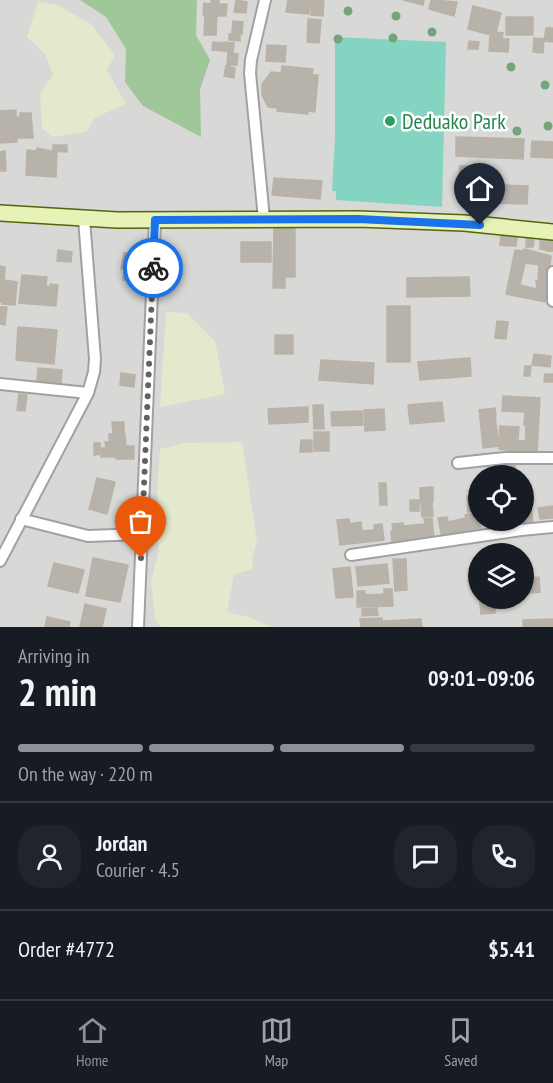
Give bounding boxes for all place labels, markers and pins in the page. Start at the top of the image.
place label: Deduako Park [402,107,506,135]
marker: Deduako Park [383,114,397,128]
pin [454,163,505,225]
pin [115,496,166,558]

